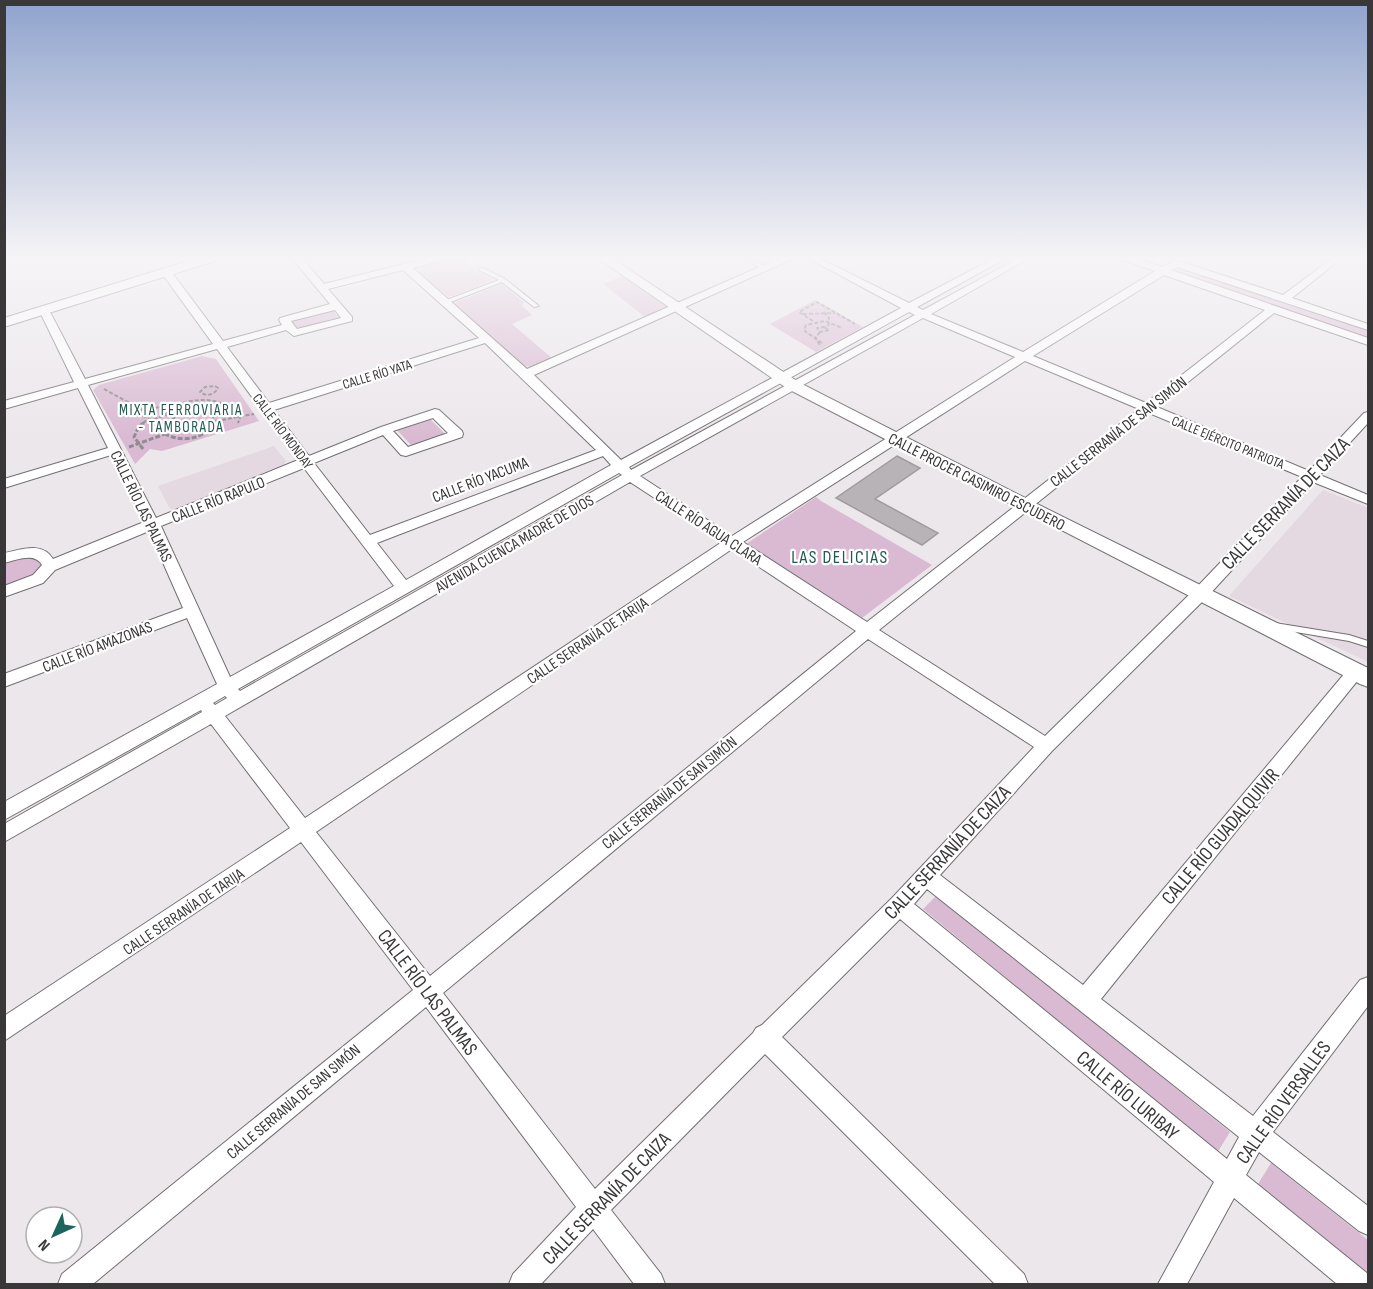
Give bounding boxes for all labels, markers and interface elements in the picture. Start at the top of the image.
street label: CALLE RÍO YATA [341,356,415,393]
street label: CALLE SERRANÍA DE SAN SIMÓN [1047,373,1191,491]
street label: CALLE RÍO MONDAY [249,390,317,472]
district label: MIXTA FERROVIARIA - TAMBORADA [119,401,243,437]
street label: CALLE EJÉRCITO PATRIOTA [1169,412,1287,473]
street label: CALLE PROCER CASIMIRO ESCUDERO [885,429,1068,535]
street label: CALLE SERRANÍA DE CAIZA [1216,432,1355,575]
street label: CALLE RÍO LAS PALMAS [106,448,176,565]
street label: CALLE RÍO YACUMA [430,453,531,507]
street label: CALLE RÍO RAPULO [169,473,268,528]
street label: CALLE RÍO AGUA CLARA [651,487,765,570]
street label: AVENIDA CUENCA MADRE DE DIOS [431,491,597,598]
district label: LAS DELICIAS [791,547,889,568]
street label: CALLE SERRANÍA DE TARIJA [524,594,652,689]
street label: CALLE RÍO AMAZONAS [40,618,155,677]
street label: CALLE SERRANÍA DE SAN SIMÓN [599,733,741,854]
street label: CALLE RÍO GUADALQUIVIR [1157,764,1285,910]
street label: CALLE SERRANÍA DE CAIZA [879,780,1016,925]
street label: CALLE SERRANÍA DE TARIJA [120,865,248,960]
street label: CALLE RÍO LAS PALMAS [372,925,482,1060]
street label: CALLE RÍO VERSALLES [1231,1036,1336,1169]
street label: CALLE SERRANÍA DE SAN SIMÓN [223,1041,365,1164]
street label: CALLE RÍO LURIBAY [1071,1046,1184,1146]
street label: CALLE SERRANÍA DE CAIZA [537,1127,676,1270]
north arrow [24,1205,84,1265]
text: N [35,1235,54,1254]

